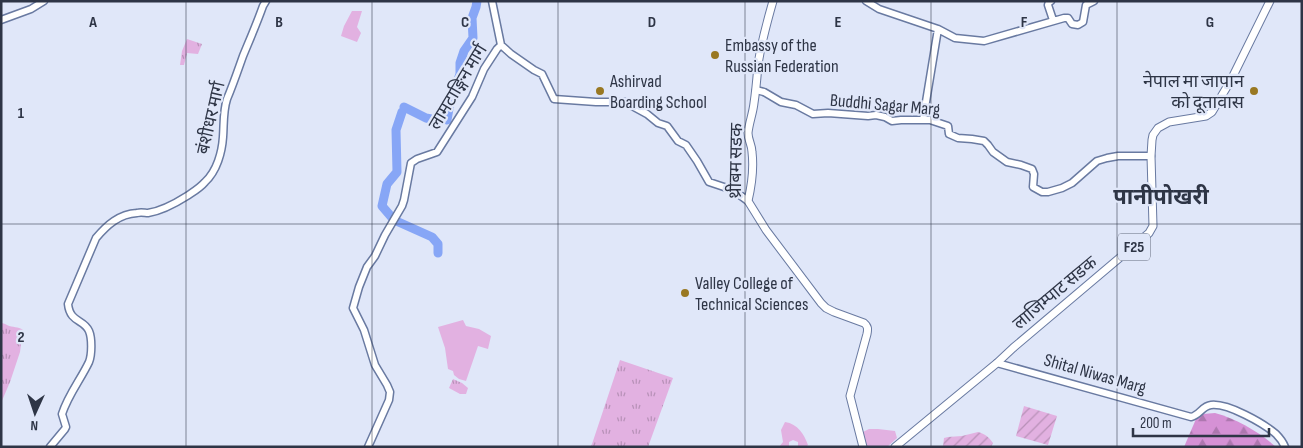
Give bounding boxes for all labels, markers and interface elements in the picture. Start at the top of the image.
text: A [88,13,97,32]
text: B [275,13,283,32]
text: C [461,13,469,32]
text: D [648,13,656,32]
text: E [835,13,842,32]
text: F [1021,13,1028,32]
text: G [1206,13,1214,32]
place label: Embassy of the Russian Federation [725,35,839,77]
street label: लामटाङ्गिन मार्ग [423,39,492,133]
marker: Embassy of the Russian Federation [709,49,721,61]
place label: नेपाल मा जापान को दूतावास [1143,70,1245,114]
place label: Ashirvad Boarding School [609,71,707,113]
street label: बंशीधर मार्ग [191,78,230,156]
marker: Ashirvad Boarding School [594,85,606,97]
marker: नेपाल मा जापान को दूतावास [1248,85,1260,97]
street label: Buddhi Sagar Marg [829,90,941,120]
text: 1 [18,104,25,123]
street label: थ्रीबम सडक [725,122,747,199]
district label: पानीपोखरी [1113,184,1209,211]
road number: F25 [1118,233,1150,260]
street label: लाजिम्पाट सडक [1009,251,1102,334]
place label: Valley College of Technical Sciences [695,273,808,315]
marker: Valley College of Technical Sciences [679,287,691,299]
text: 2 [17,328,25,347]
street label: Shital Niwas Marg [1041,349,1149,399]
north arrow [10,388,60,438]
scale bar [1133,406,1269,438]
text: 200 m [1140,414,1172,433]
text: N [30,417,39,434]

